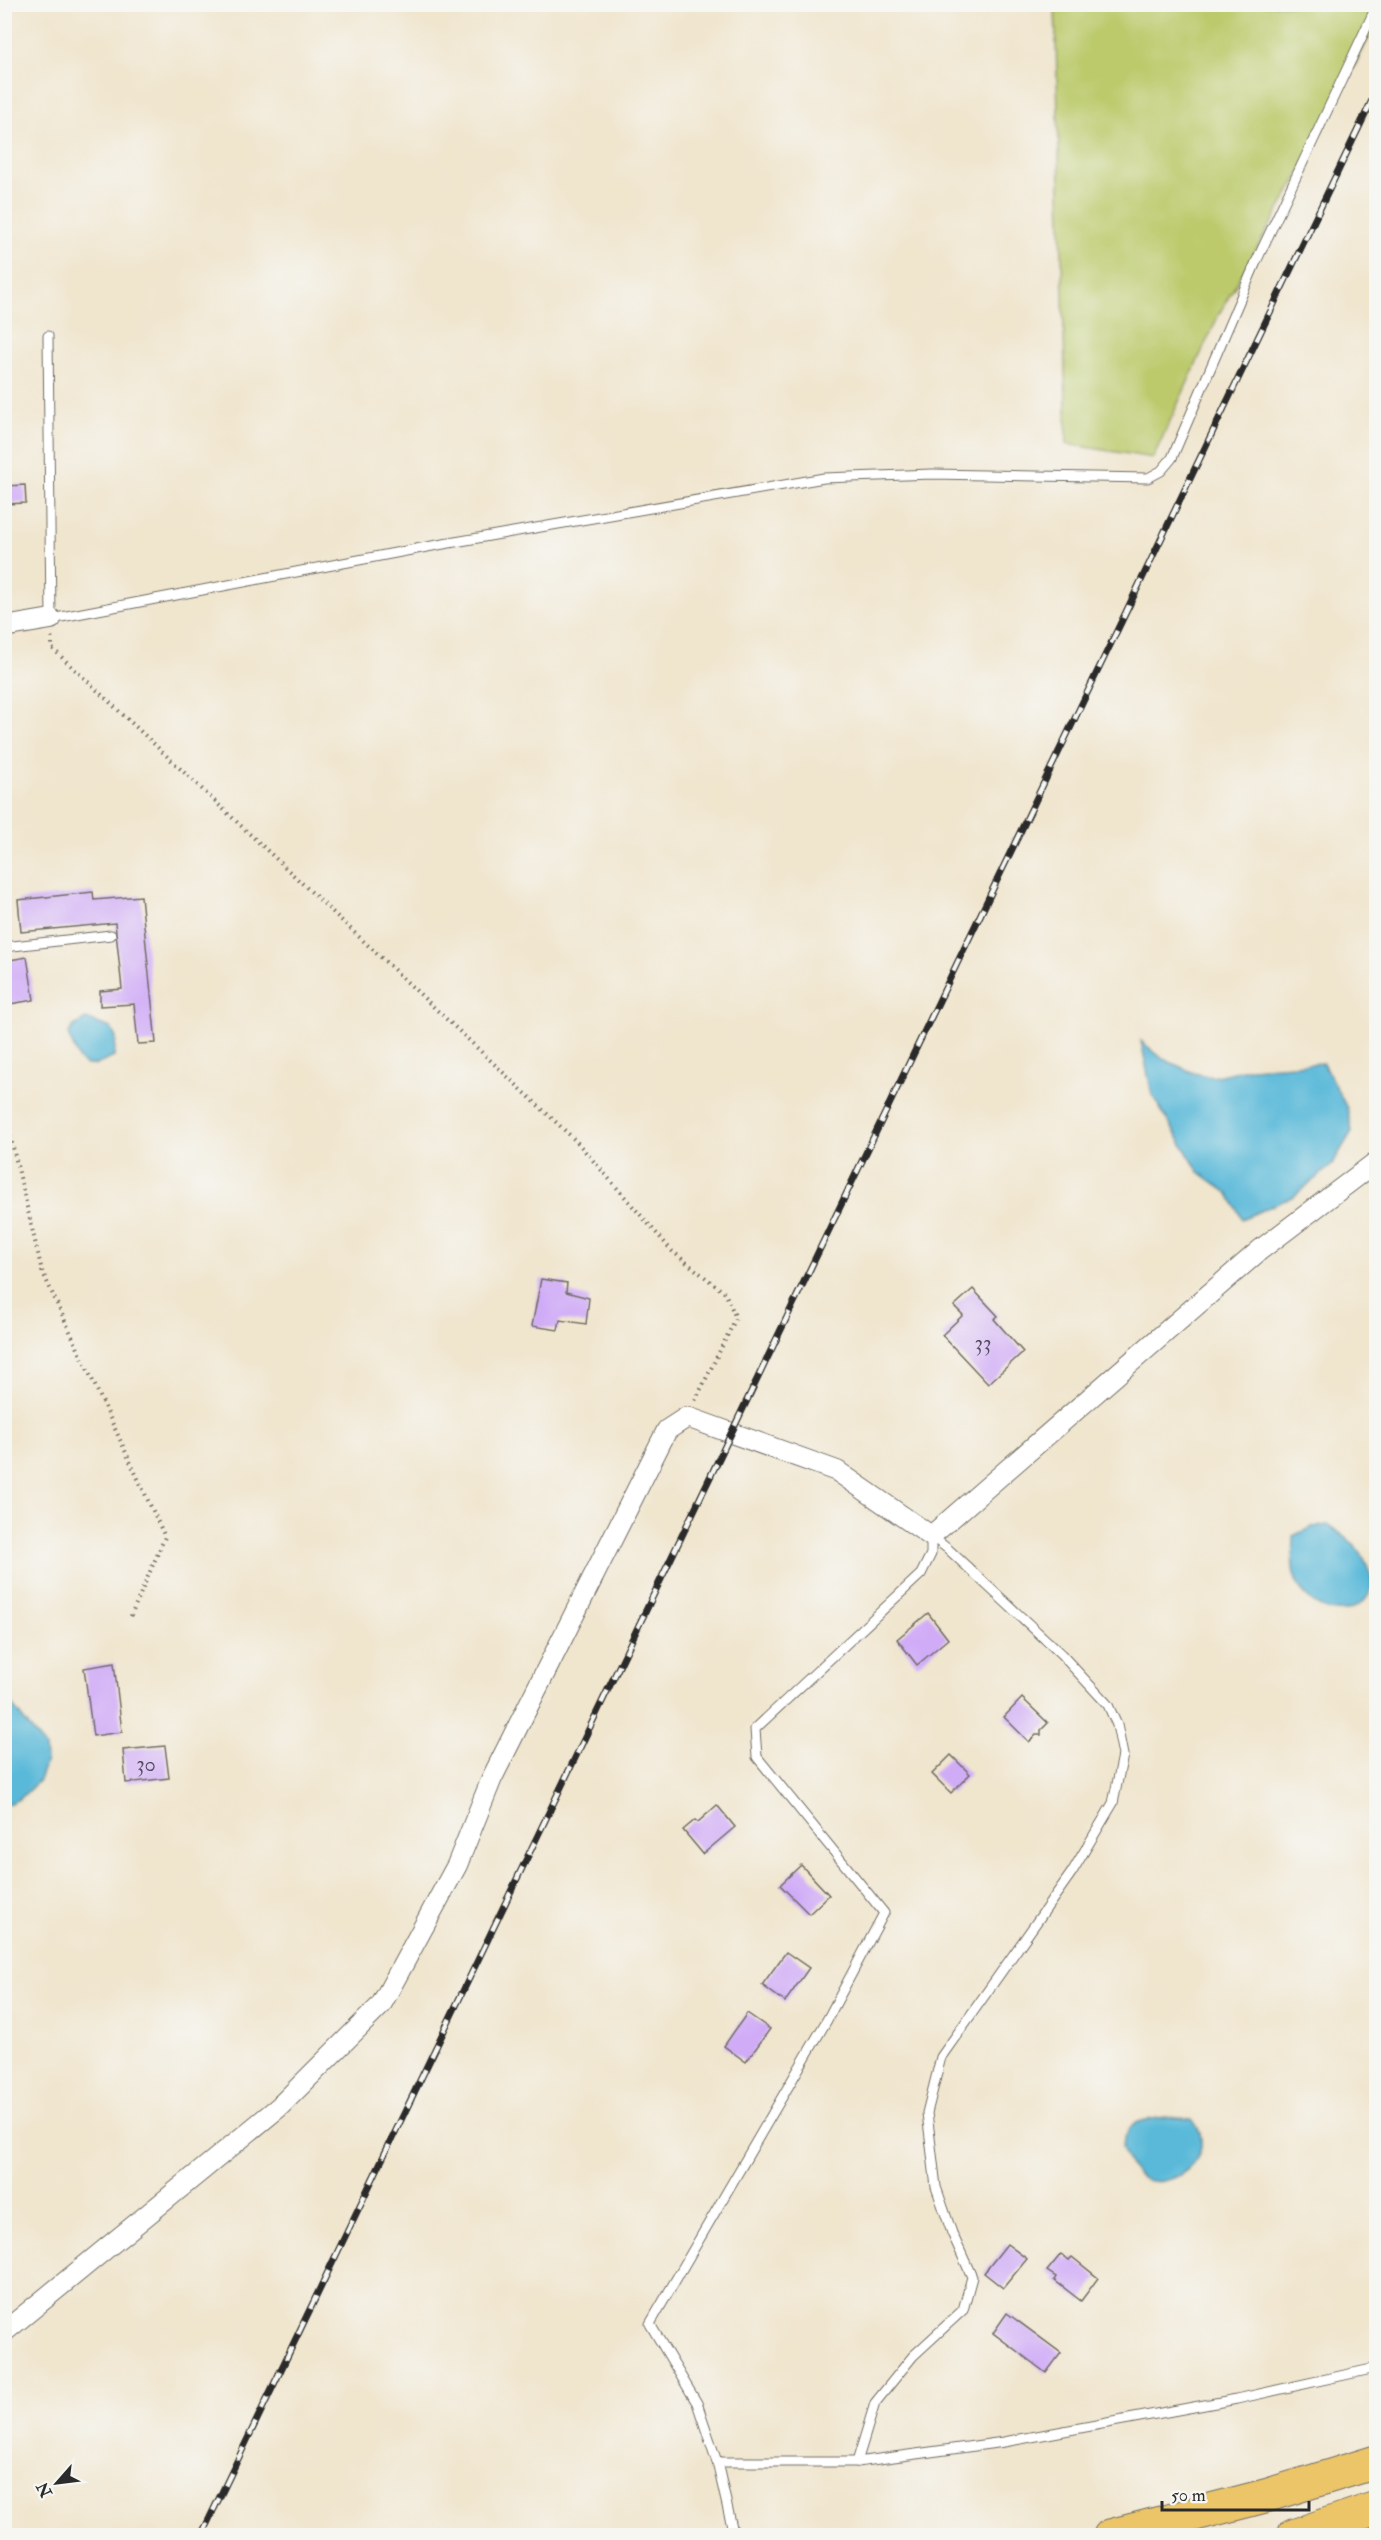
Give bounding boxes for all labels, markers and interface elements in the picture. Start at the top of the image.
house number: 33 [975,1329,991,1357]
house number: 30 [136,1750,156,1778]
north arrow [27,2453,87,2513]
scale bar [1162,2474,1309,2512]
text: N [32,2478,57,2501]
text: 50 m [1171,2484,1206,2507]

